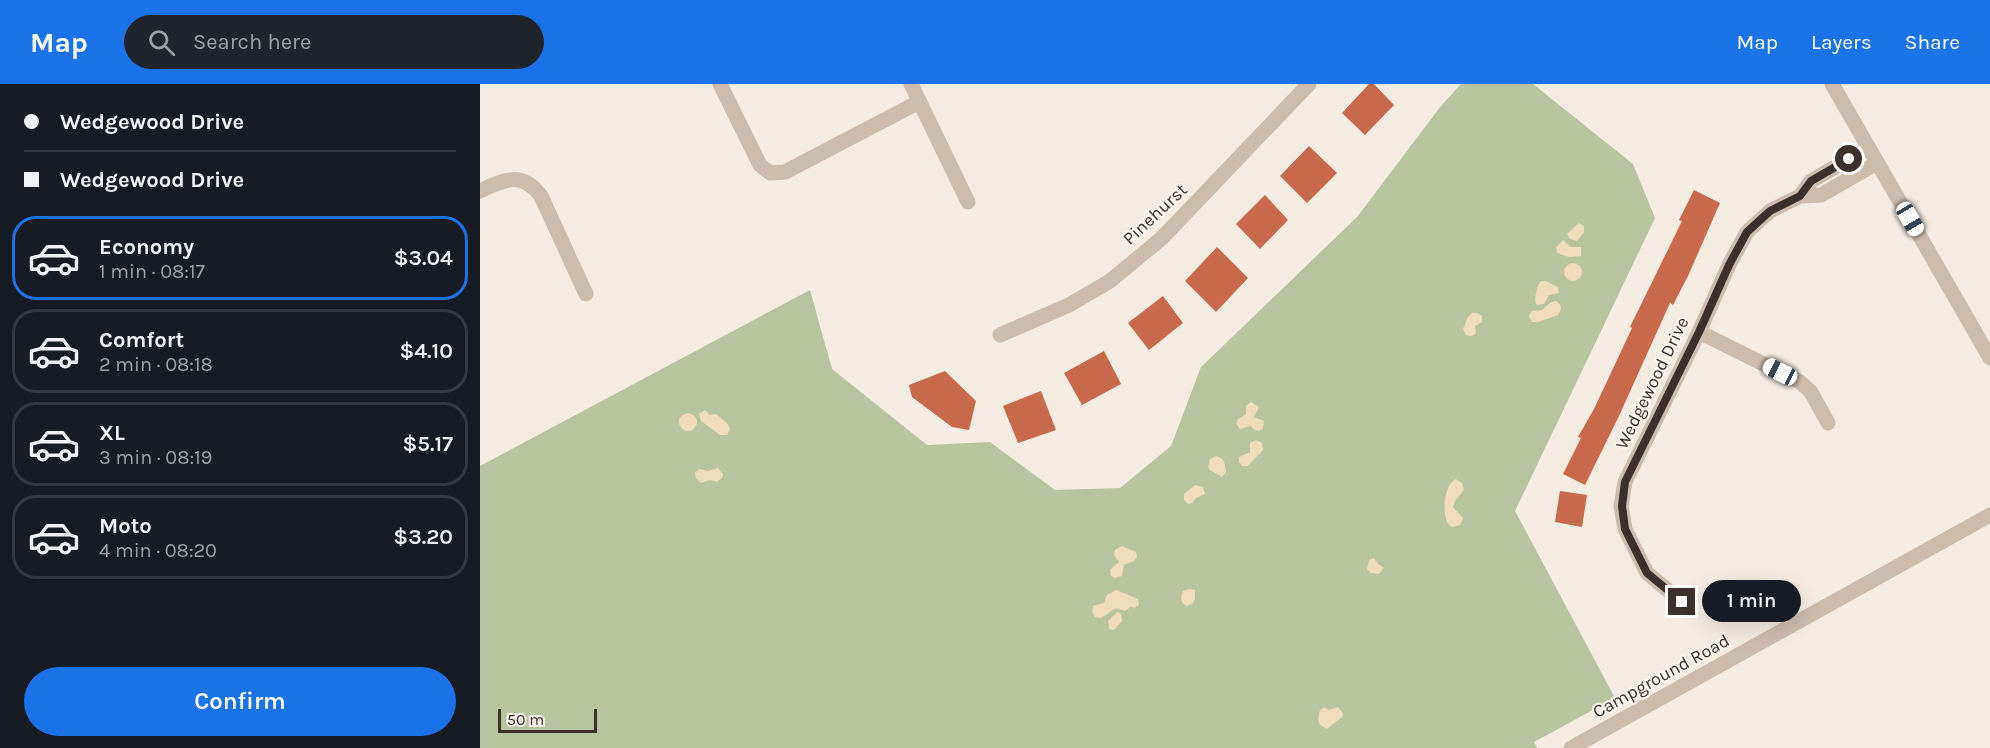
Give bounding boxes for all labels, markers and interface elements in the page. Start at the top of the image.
search box [124,15,544,69]
text: Map [30,26,88,59]
icon: search [145,26,178,59]
text: Search here [193,29,311,55]
text: Map [1736,30,1778,54]
text: Layers [1811,30,1872,54]
text: Share [1905,30,1960,54]
text: Wedgewood Drive [60,109,244,135]
route start [1835,145,1862,172]
text: Wedgewood Drive [60,167,244,193]
street label: Pinehurst [1118,179,1192,249]
car [1893,199,1927,239]
icon: car [27,231,81,285]
text: Economy [99,234,194,260]
text: $3.04 [394,245,453,271]
text: 1 min · 08:17 [99,260,205,283]
street label: Wedgewood Drive [1610,313,1694,453]
icon: car [27,324,81,378]
text: Comfort [99,327,184,353]
text: $4.10 [399,338,453,364]
text: 2 min · 08:18 [99,353,213,376]
car [1760,356,1800,388]
icon: car [27,417,81,471]
text: XL [99,420,125,446]
text: $5.17 [403,431,453,457]
text: 3 min · 08:19 [99,446,212,469]
icon: car [27,510,81,564]
text: Moto [99,513,152,539]
text: $3.20 [393,524,453,550]
text: 4 min · 08:20 [99,539,217,562]
callout: 1 min [1703,581,1802,623]
route end [1668,588,1695,615]
text: 1 min [1727,589,1776,612]
street label: Campground Road [1589,629,1733,723]
button: Confirm [24,667,456,736]
scale bar [498,706,597,734]
text: 50 m [507,710,544,729]

